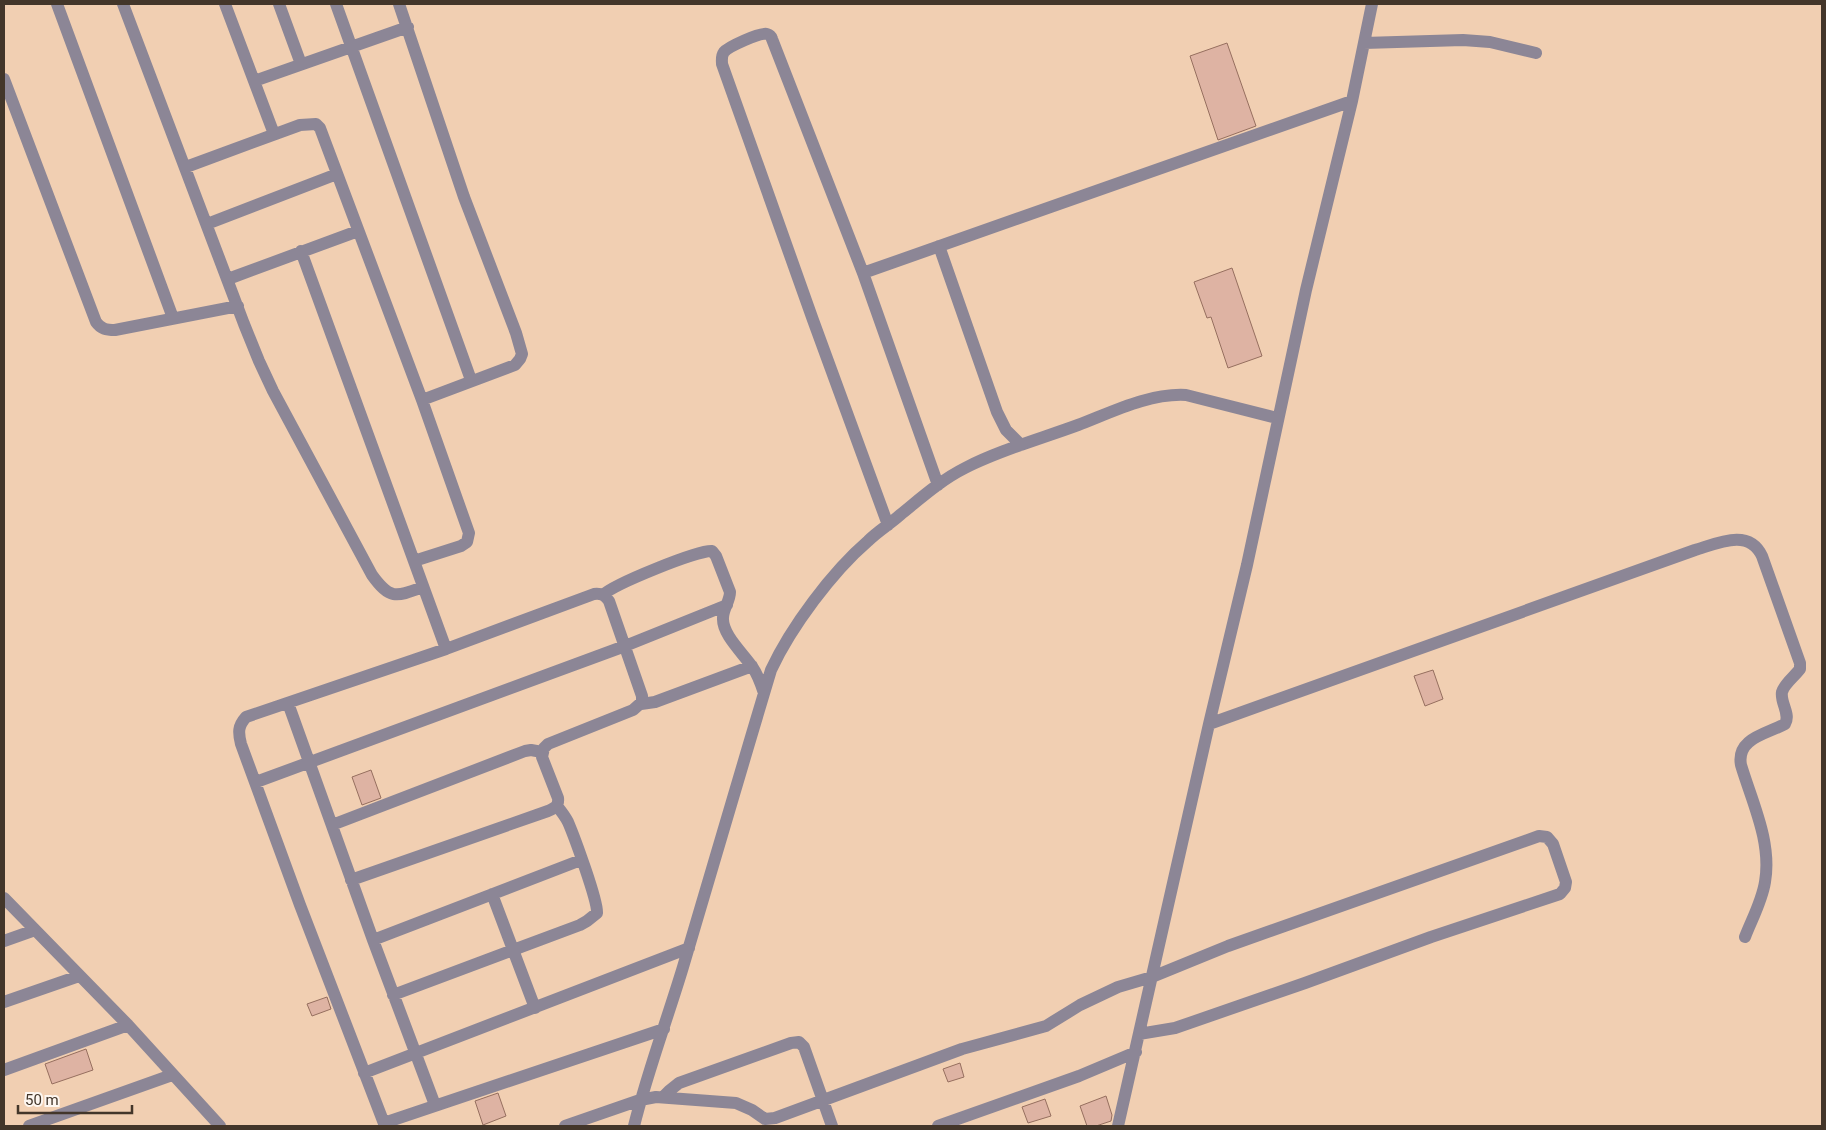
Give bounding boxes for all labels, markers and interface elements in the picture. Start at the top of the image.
scale bar [18,1082,131,1114]
text: 50 m [25,1091,59,1109]

